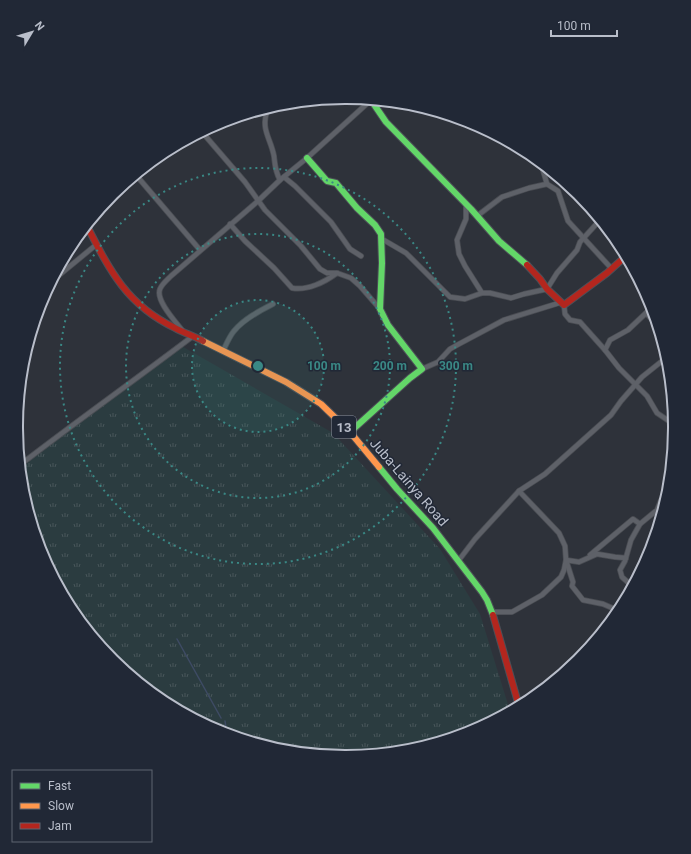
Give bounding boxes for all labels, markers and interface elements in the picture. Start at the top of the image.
north arrow [12,12,52,52]
scale bar [551,12,617,38]
text: N [32,19,47,33]
text: 100 m [557,19,591,33]
centre of rings [251,359,265,373]
text: 100 m [307,359,341,373]
text: 200 m [373,359,407,373]
text: 300 m [439,359,473,373]
road number: 13 [332,416,356,438]
street label: Juba-Lainya Road [367,435,451,529]
legend [12,770,152,842]
text: Fast [48,779,71,793]
text: Slow [48,799,74,813]
text: Jam [48,819,72,833]

